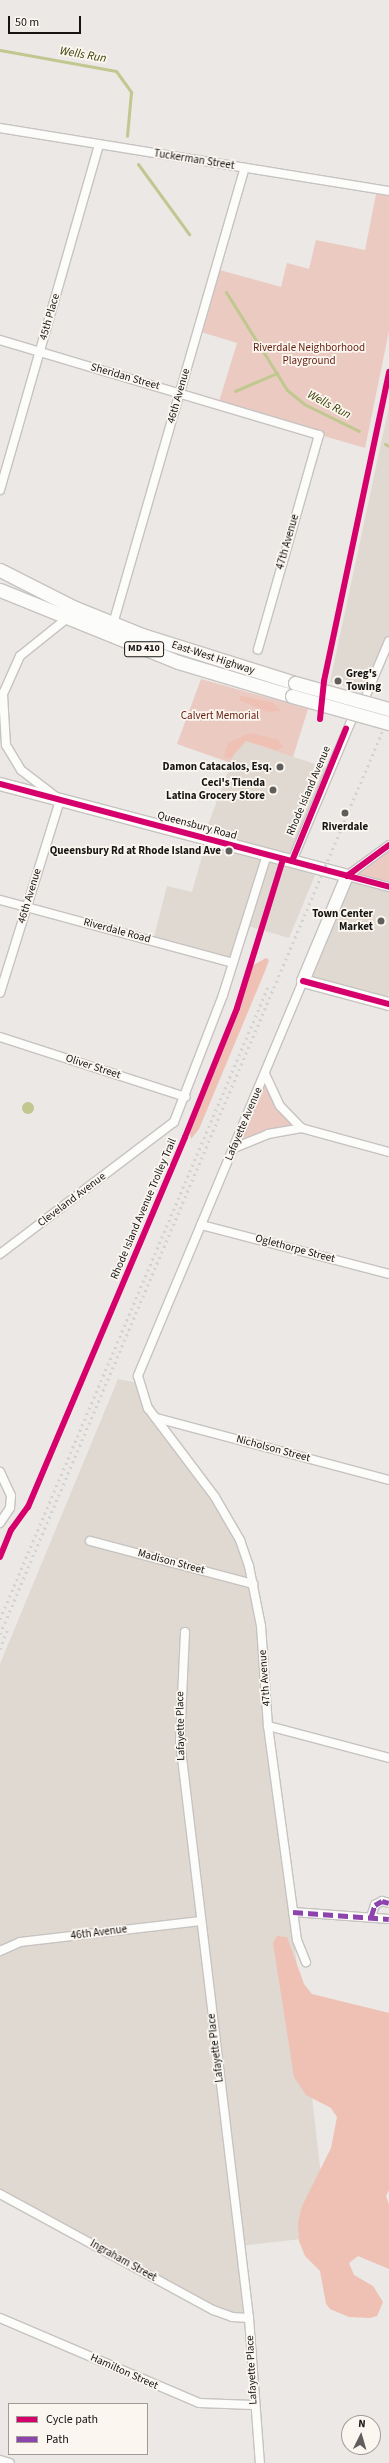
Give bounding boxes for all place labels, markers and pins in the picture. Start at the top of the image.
place label: Greg's Towing [346,668,381,694]
marker: Greg's Towing [333,676,343,686]
place label: Damon Catacalos, Esq. [163,760,272,774]
marker: Damon Catacalos, Esq. [275,762,285,772]
place label: Ceci's Tienda Latina Grocery Store [166,777,265,803]
marker: Ceci's Tienda Latina Grocery Store [268,785,278,795]
marker: Riverdale [339,807,351,819]
place label: Riverdale [322,820,368,834]
place label: Queensbury Rd at Rhode Island Ave [50,844,221,858]
marker: Queensbury Rd at Rhode Island Ave [224,846,234,856]
place label: Town Center Market [312,908,373,934]
marker: Town Center Market [376,916,386,926]

